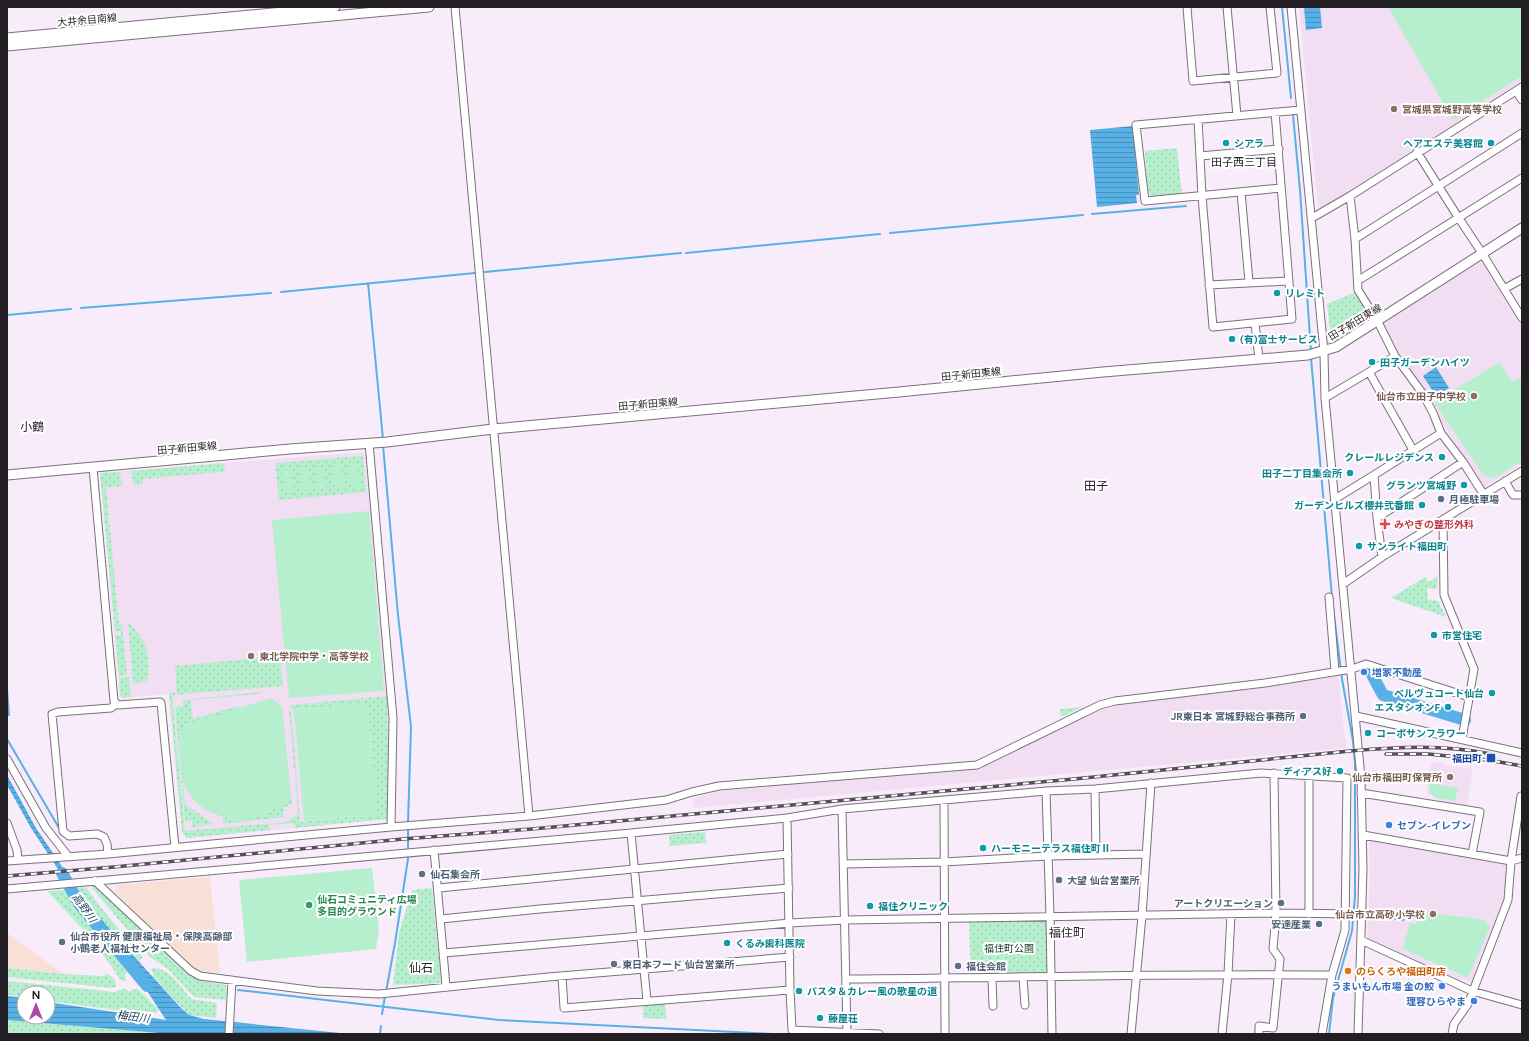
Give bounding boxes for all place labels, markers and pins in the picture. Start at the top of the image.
place label: 宮城県宮城野高等学校 [1402,103,1502,116]
marker: 宮城県宮城野高等学校 [1389,104,1399,114]
place label: シアラ [1234,137,1264,150]
place label: ヘアエステ美容館 [1403,137,1483,150]
marker: シアラ [1221,138,1231,148]
marker: ヘアエステ美容館 [1486,138,1496,148]
place label: リレミト [1285,287,1325,300]
marker: リレミト [1272,288,1282,298]
place label: (有)富士サービス [1240,333,1318,346]
marker: (有)富士サービス [1227,334,1237,344]
place label: 田子ガーデンハイツ [1380,356,1470,369]
marker: 田子ガーデンハイツ [1367,357,1377,367]
place label: 仙台市立田子中学校 [1376,390,1466,403]
marker: 仙台市立田子中学校 [1469,391,1479,401]
place label: クレールレジデンス [1344,451,1434,464]
marker: クレールレジデンス [1437,452,1447,462]
place label: 田子二丁目集会所 [1262,467,1342,480]
marker: 田子二丁目集会所 [1345,468,1355,478]
place label: グランツ宮城野 [1386,479,1457,492]
marker: グランツ宮城野 [1459,480,1469,490]
place label: 月極駐車場 [1449,493,1499,506]
marker: 月極駐車場 [1436,494,1446,504]
place label: ガーデンヒルズ櫻井弐番館 [1294,499,1414,512]
marker: ガーデンヒルズ櫻井弐番館 [1417,500,1427,510]
marker: みやぎの整形外科 [1379,518,1391,530]
place label: みやぎの整形外科 [1394,518,1474,531]
place label: サンライト福田町 [1367,540,1447,553]
marker: サンライト福田町 [1354,541,1364,551]
place label: 市営住宅 [1442,629,1482,642]
marker: 市営住宅 [1429,630,1439,640]
place label: 東北学院中学・高等学校 [259,650,369,663]
marker: 東北学院中学・高等学校 [246,651,256,661]
place label: 増家不動産 [1372,666,1422,679]
marker: 増家不動産 [1359,667,1369,677]
place label: ベルヴュコート仙台 [1394,687,1484,700]
marker: ベルヴュコート仙台 [1487,688,1497,698]
place label: エスタシオンF [1374,701,1440,714]
marker: エスタシオンF [1443,702,1453,712]
place label: JR東日本 宮城野総合事務所 [1171,710,1295,723]
marker: JR東日本 宮城野総合事務所 [1298,711,1308,721]
place label: コーポサンフラワー [1376,727,1466,740]
marker: コーポサンフラワー [1363,728,1373,738]
place label: 福田町 [1452,752,1482,765]
marker: 福田町 [1485,752,1497,764]
place label: ディアス好 [1283,765,1332,778]
marker: ディアス好 [1335,766,1345,776]
place label: 仙台市福田町保育所 [1352,771,1442,784]
marker: 仙台市福田町保育所 [1445,772,1455,782]
place label: セブン-イレブン [1397,819,1471,832]
marker: セブン-イレブン [1384,820,1394,830]
place label: ハーモニーテラス福住町Ⅱ [991,842,1111,855]
marker: ハーモニーテラス福住町Ⅱ [978,843,988,853]
place label: 仙石集会所 [430,868,480,881]
marker: 仙石集会所 [417,869,427,879]
place label: 大望 仙台営業所 [1067,874,1139,887]
marker: 大望 仙台営業所 [1054,875,1064,885]
place label: 仙石コミュニティ広場 多目的グラウンド [317,893,416,918]
place label: アートクリエーション [1174,897,1273,910]
marker: アートクリエーション [1276,898,1286,908]
marker: 仙石コミュニティ広場 多目的グラウンド [304,900,314,910]
place label: 福住クリニック [878,900,948,913]
marker: 福住クリニック [865,901,875,911]
place label: 仙台市立高砂小学校 [1335,908,1425,921]
marker: 仙台市立高砂小学校 [1428,909,1438,919]
place label: 安達産業 [1271,918,1311,931]
marker: 安達産業 [1314,919,1324,929]
place label: 仙台市役所 健康福祉局・保険高齢部 小鶴老人福祉センター [70,930,232,955]
marker: 仙台市役所 健康福祉局・保険高齢部 小鶴老人福祉センター [57,937,67,947]
place label: くるみ歯科医院 [735,937,805,950]
marker: くるみ歯科医院 [722,938,732,948]
place label: 東日本フード 仙台営業所 [622,958,734,971]
marker: 東日本フード 仙台営業所 [609,959,619,969]
place label: 福住会館 [966,960,1006,973]
marker: 福住会館 [953,961,963,971]
place label: のらくろや福田町店 [1356,965,1446,978]
marker: のらくろや福田町店 [1343,966,1353,976]
place label: うまいもん市場 金の鮫 [1332,980,1435,993]
marker: うまいもん市場 金の鮫 [1437,981,1447,991]
place label: パスタ＆カレー風の歌星の道 [807,985,938,998]
marker: パスタ＆カレー風の歌星の道 [794,986,804,996]
place label: 理容ひらやま [1406,995,1466,1008]
marker: 理容ひらやま [1469,996,1479,1006]
place label: 藤屋荘 [828,1012,858,1025]
marker: 藤屋荘 [815,1013,825,1023]

